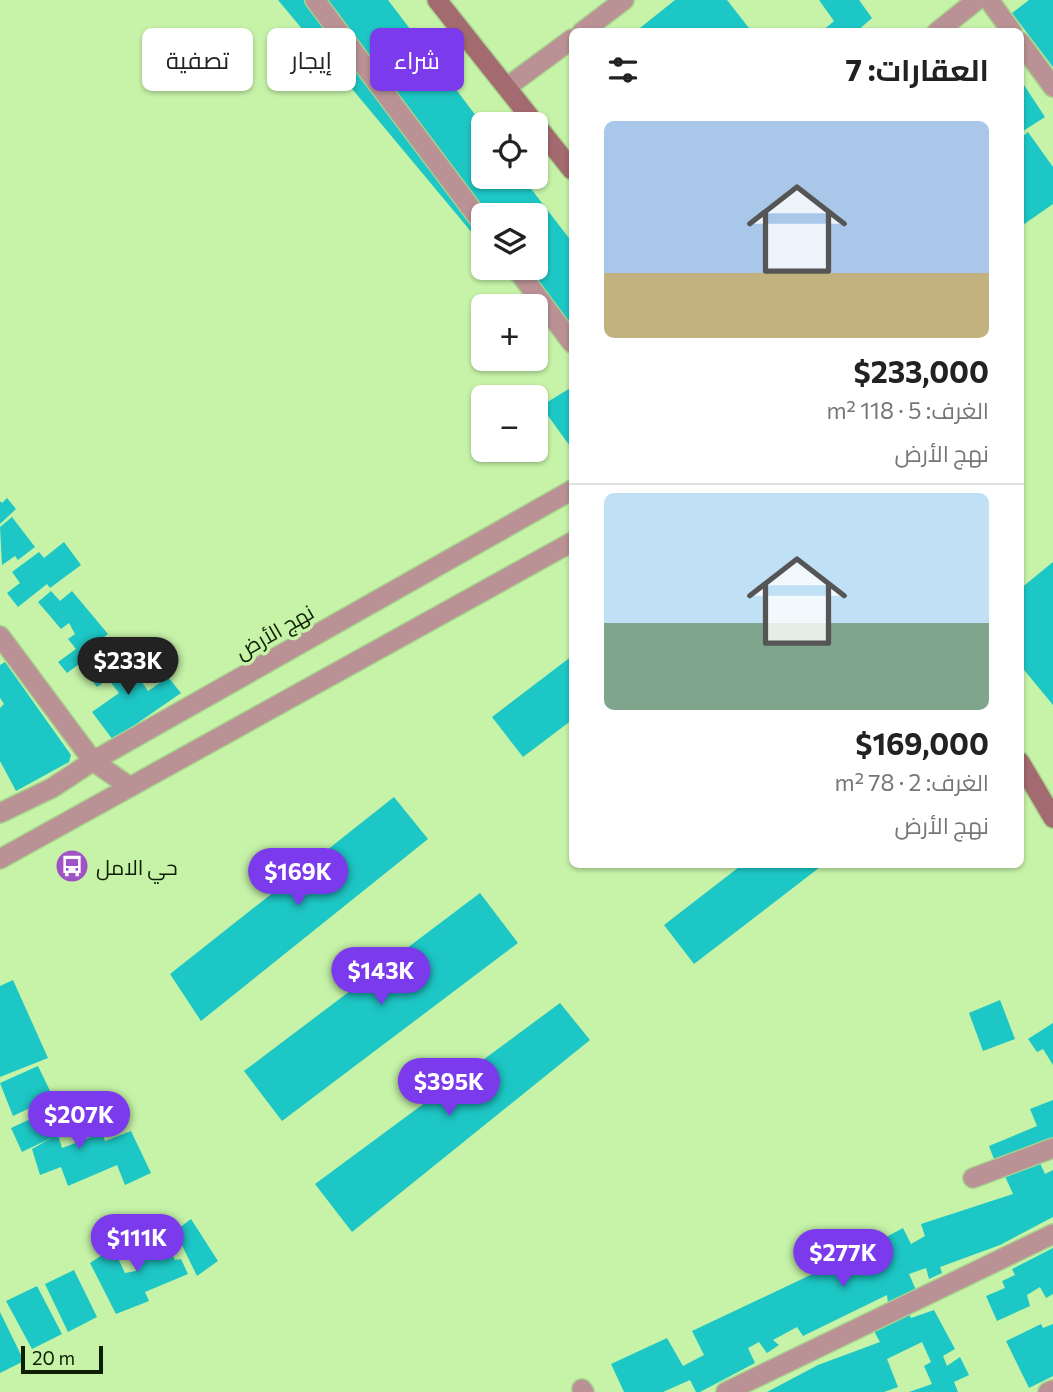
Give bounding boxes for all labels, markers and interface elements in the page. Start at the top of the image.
chip: تصفية [142,28,253,91]
chip: إيجار [267,28,356,91]
chip: شراء [370,28,464,91]
text: العقارات: 7 [846,50,989,87]
icon: filters [604,51,642,89]
map controls [471,112,548,462]
button: locate [471,112,548,189]
icon: home [734,166,860,292]
button: layers [471,203,548,280]
button: + [471,294,548,371]
text: $233,000 [853,352,989,389]
button: − [471,385,548,462]
text: الغرف: 5 · 118 m² [827,396,989,424]
text: نهج الأرض [894,439,989,467]
icon: home [734,538,860,664]
street label: نهج الأرض [230,599,319,666]
pin: $233K [79,638,177,697]
text: $233K [93,646,163,674]
text: $169,000 [855,724,989,761]
text: الغرف: 2 · 78 m² [835,768,989,796]
text: نهج الأرض [894,811,989,839]
bus stop icon: حي الامل [53,847,91,885]
pin: $169K [249,848,347,908]
place label: حي الامل [96,854,178,884]
text: $169K [264,857,332,885]
pin: $143K [332,948,430,1007]
text: $143K [347,956,415,984]
pin: $395K [400,1058,498,1118]
text: $395K [414,1067,484,1095]
pin: $207K [30,1092,128,1151]
text: $207K [44,1100,114,1128]
pin: $111K [88,1214,186,1274]
text: $111K [107,1223,167,1251]
pin: $277K [794,1230,892,1289]
text: $277K [809,1238,877,1266]
scale bar [21,1343,103,1375]
text: 20 m [32,1346,75,1369]

